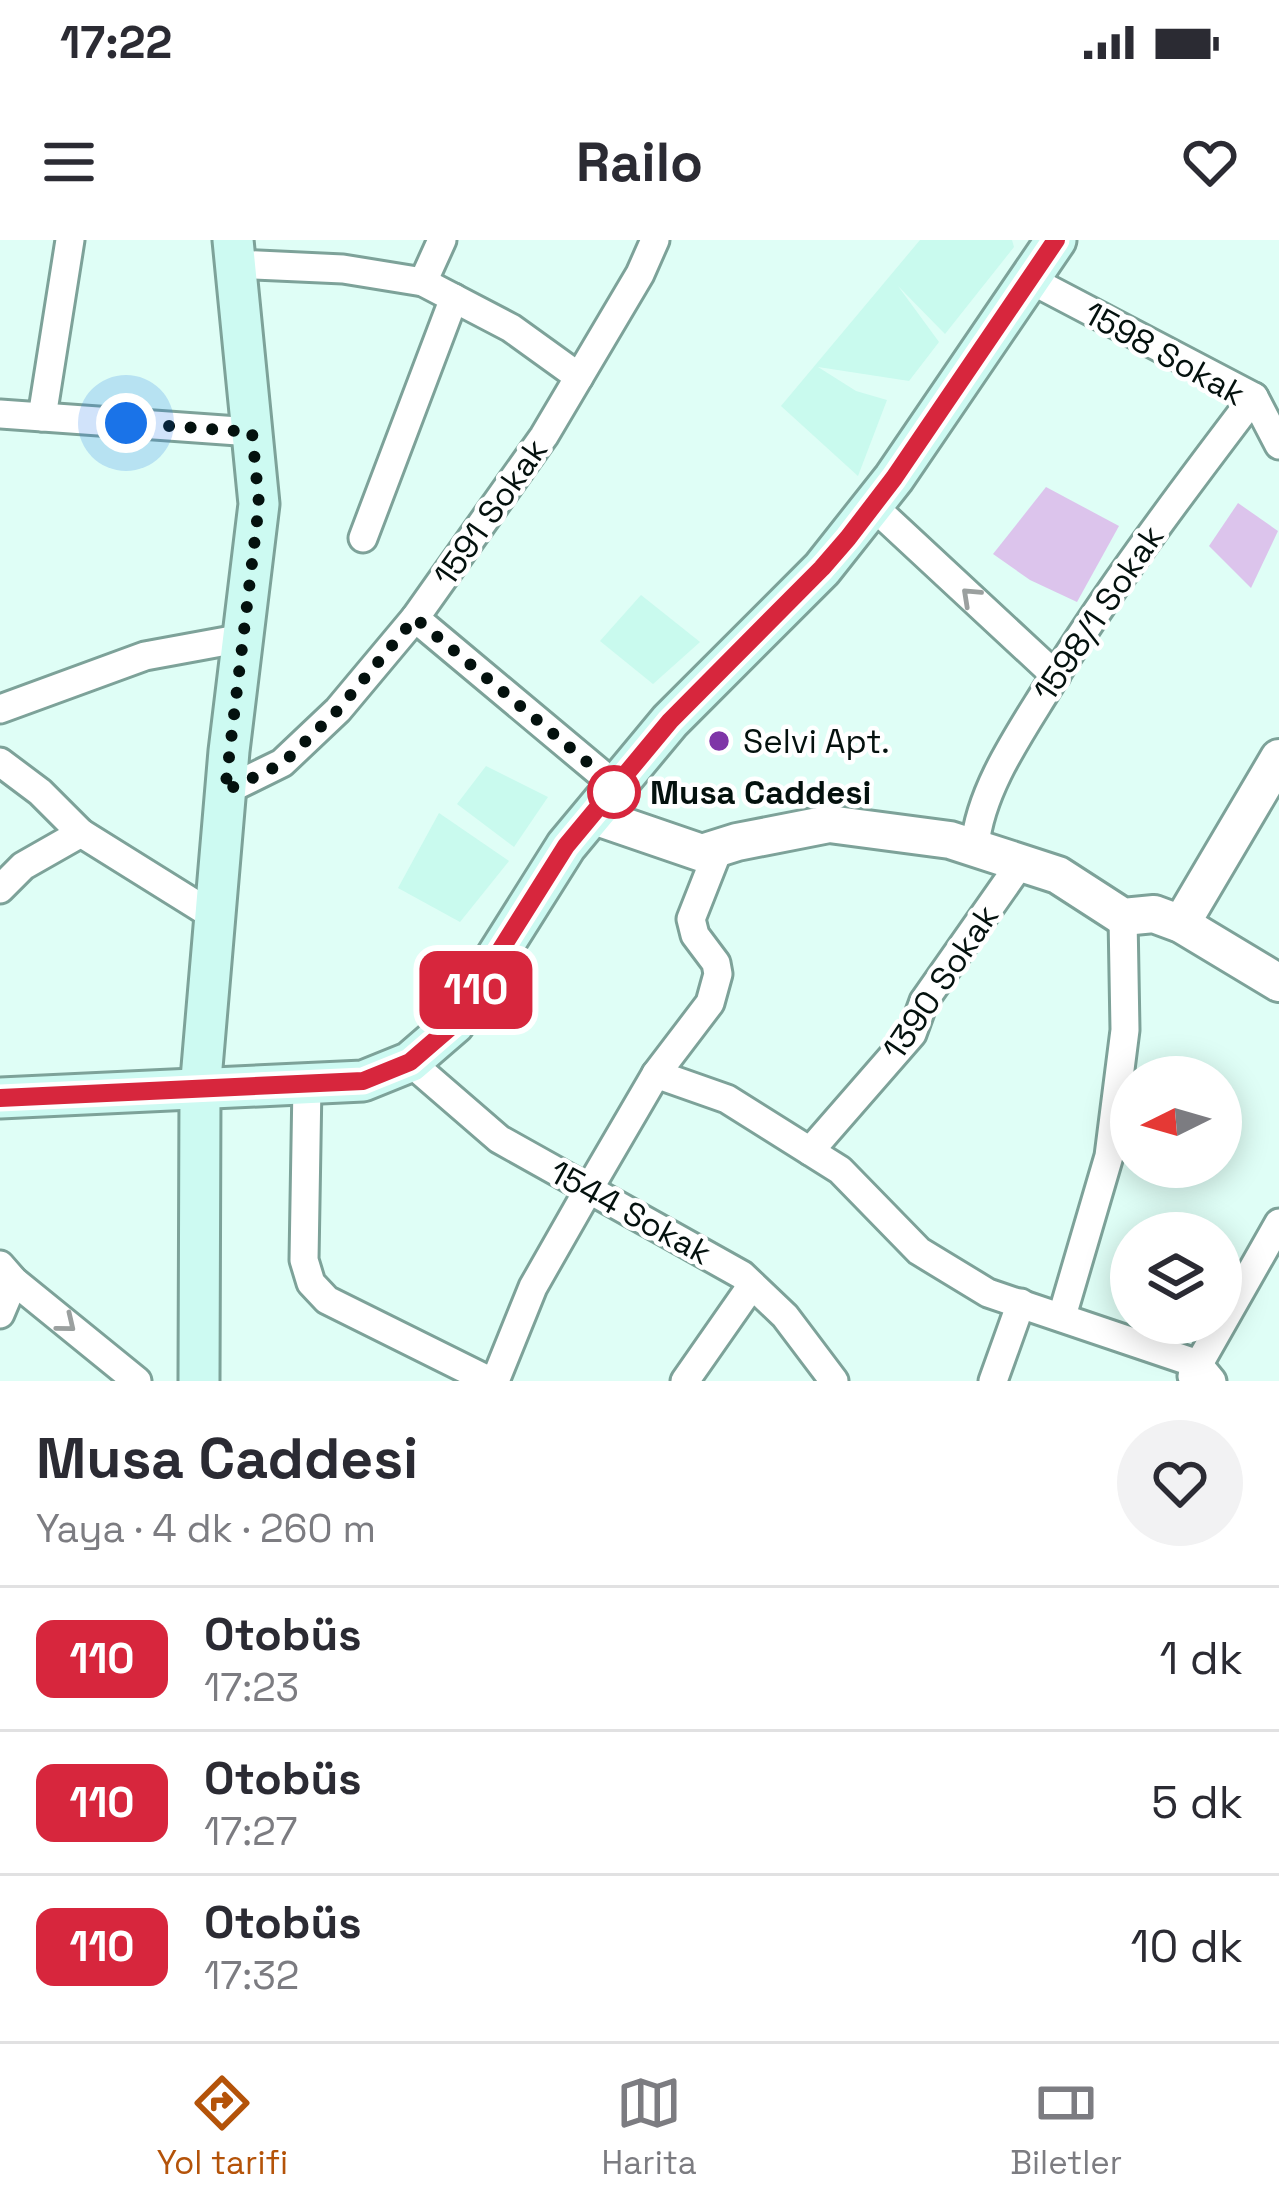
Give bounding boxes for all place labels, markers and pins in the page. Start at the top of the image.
place label: Selvi Apt. [743,721,890,763]
marker: Selvi Apt. [706,728,732,754]
marker: Musa Caddesi [589,767,639,817]
place label: Musa Caddesi [650,772,871,814]

